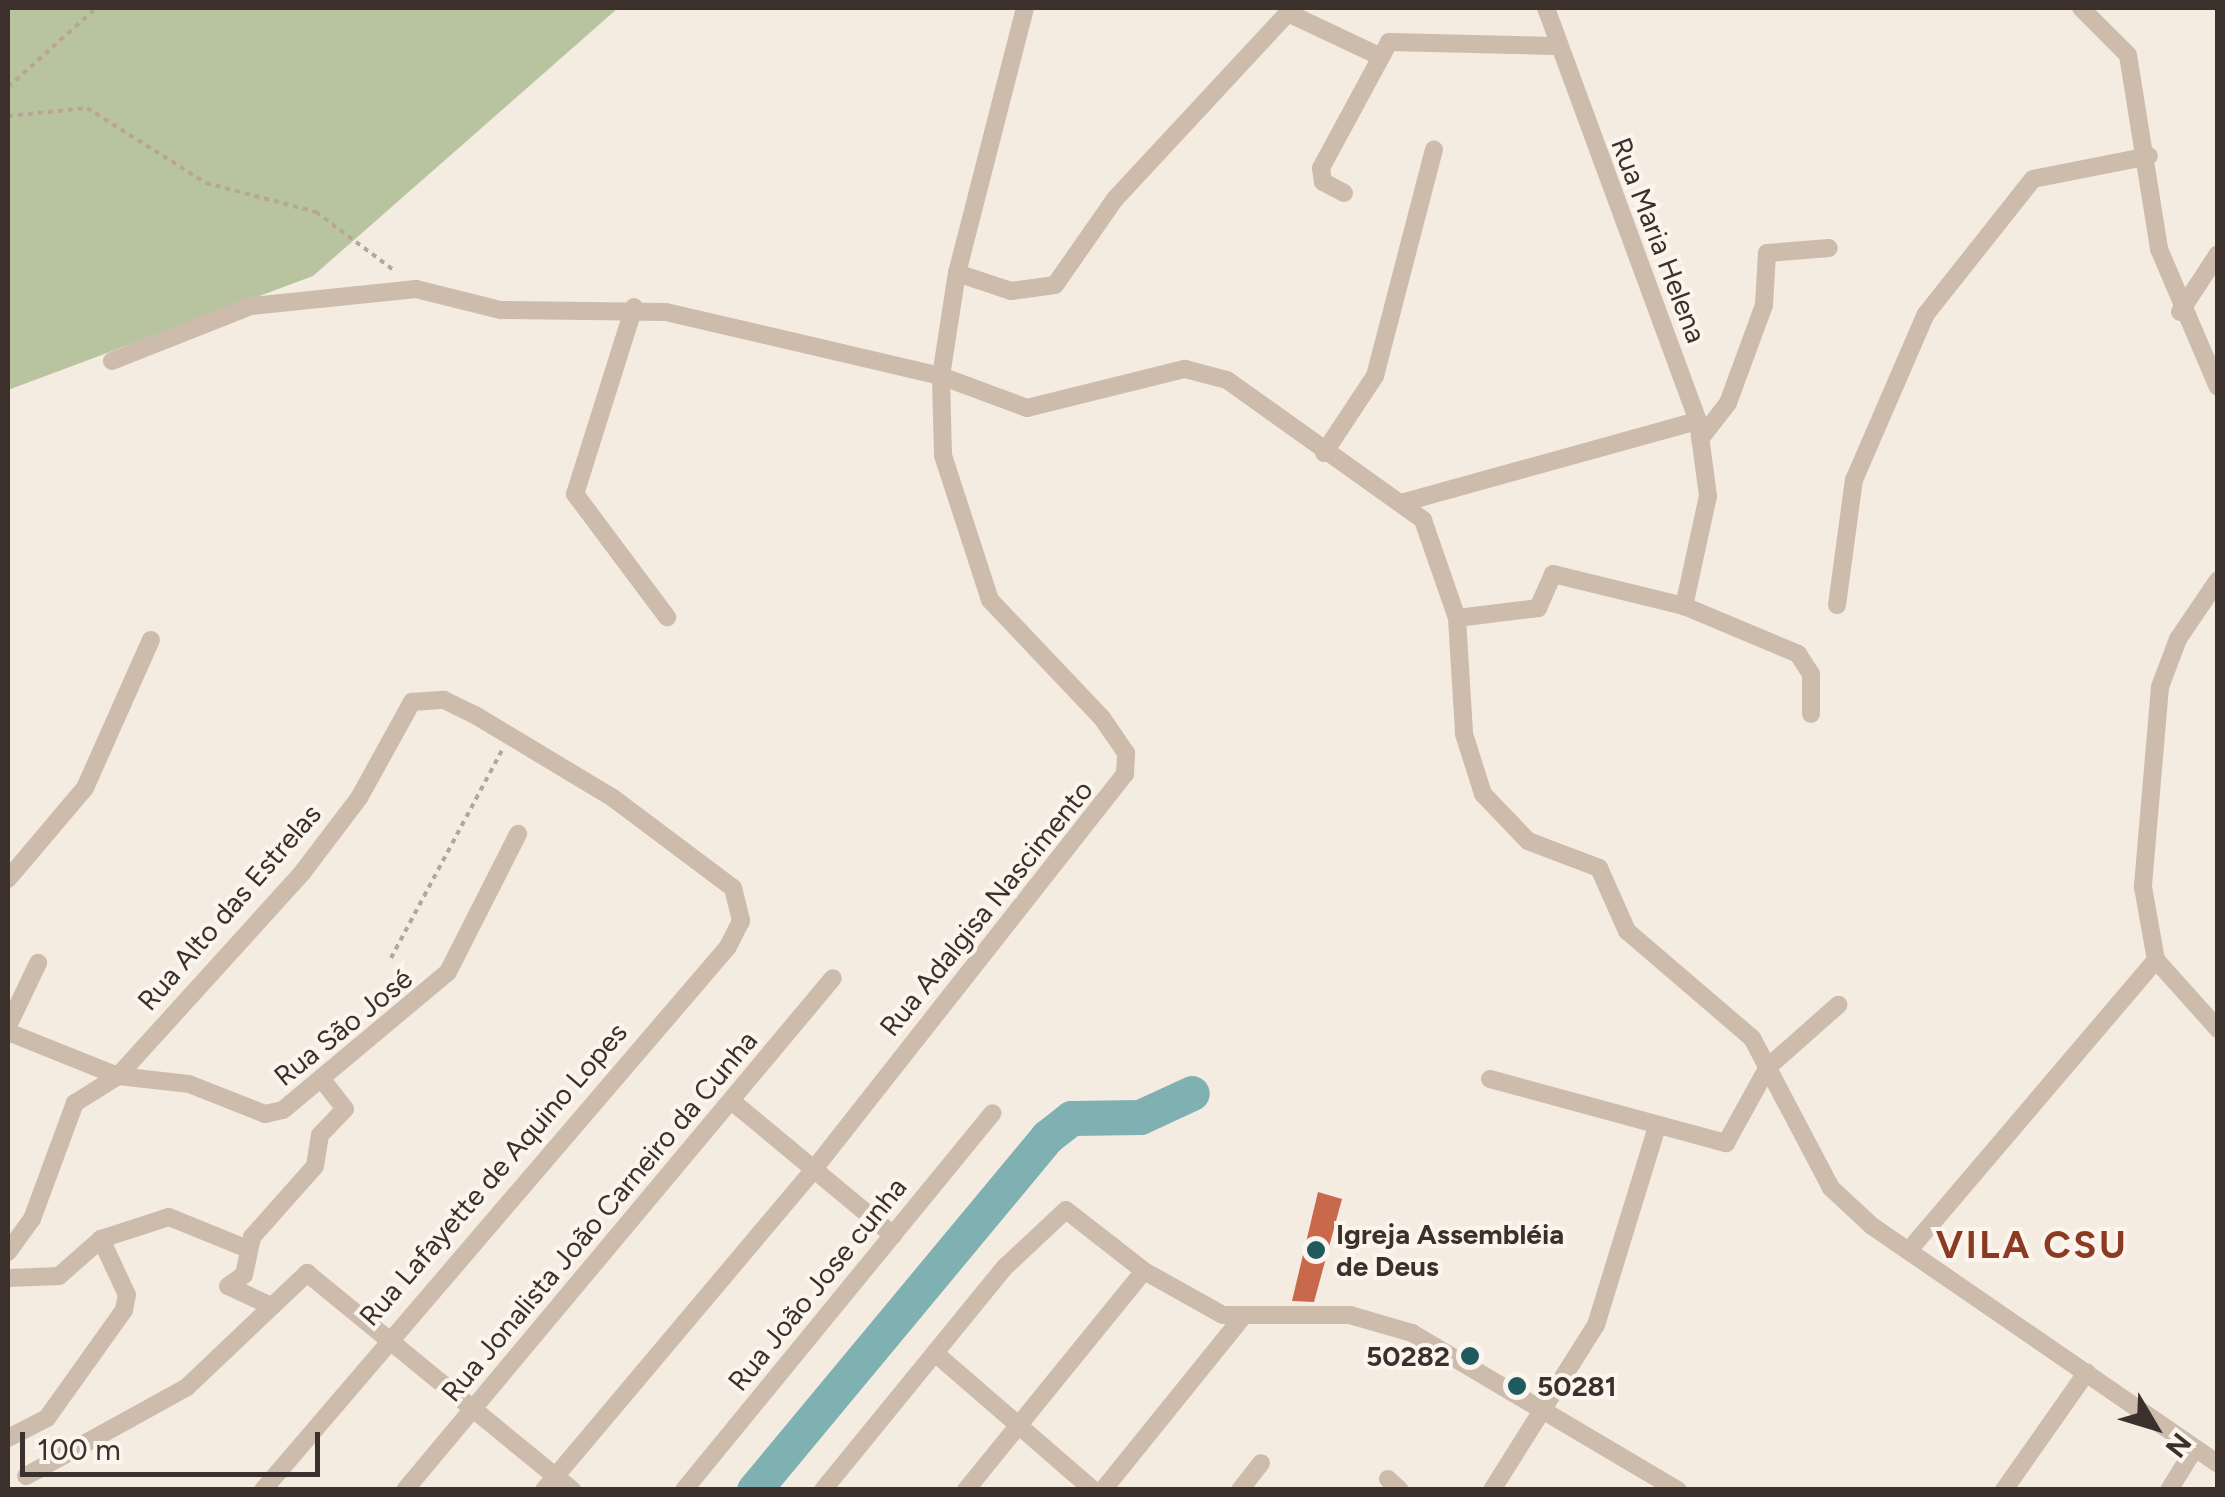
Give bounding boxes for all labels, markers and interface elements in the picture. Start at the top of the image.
street label: Rua Maria Helena [1604,133,1714,347]
street label: Rua Adalgisa Nascimento [872,773,1100,1043]
street label: Rua Alto das Estrelas [130,797,328,1017]
street label: Rua São José [267,961,419,1093]
street label: Rua Lafayette de Aquino Lopes [352,1016,634,1332]
street label: Rua Jonalista João Carneiro da Cunha [434,1024,764,1408]
street label: Rua João Jose cunha [721,1171,913,1397]
place label: Igreja Assembléia de Deus [1336,1217,1564,1283]
district label: VILA CSU [1936,1223,2128,1269]
marker: Igreja Assembléia de Deus [1305,1239,1327,1261]
place label: 50282 [1366,1339,1450,1373]
marker: 50282 [1459,1345,1481,1367]
place label: 50281 [1537,1369,1617,1403]
marker: 50281 [1506,1375,1528,1397]
north arrow [2105,1377,2205,1477]
scale bar [25,1412,325,1474]
text: N [2159,1426,2199,1464]
text: 100 m [37,1431,121,1468]

